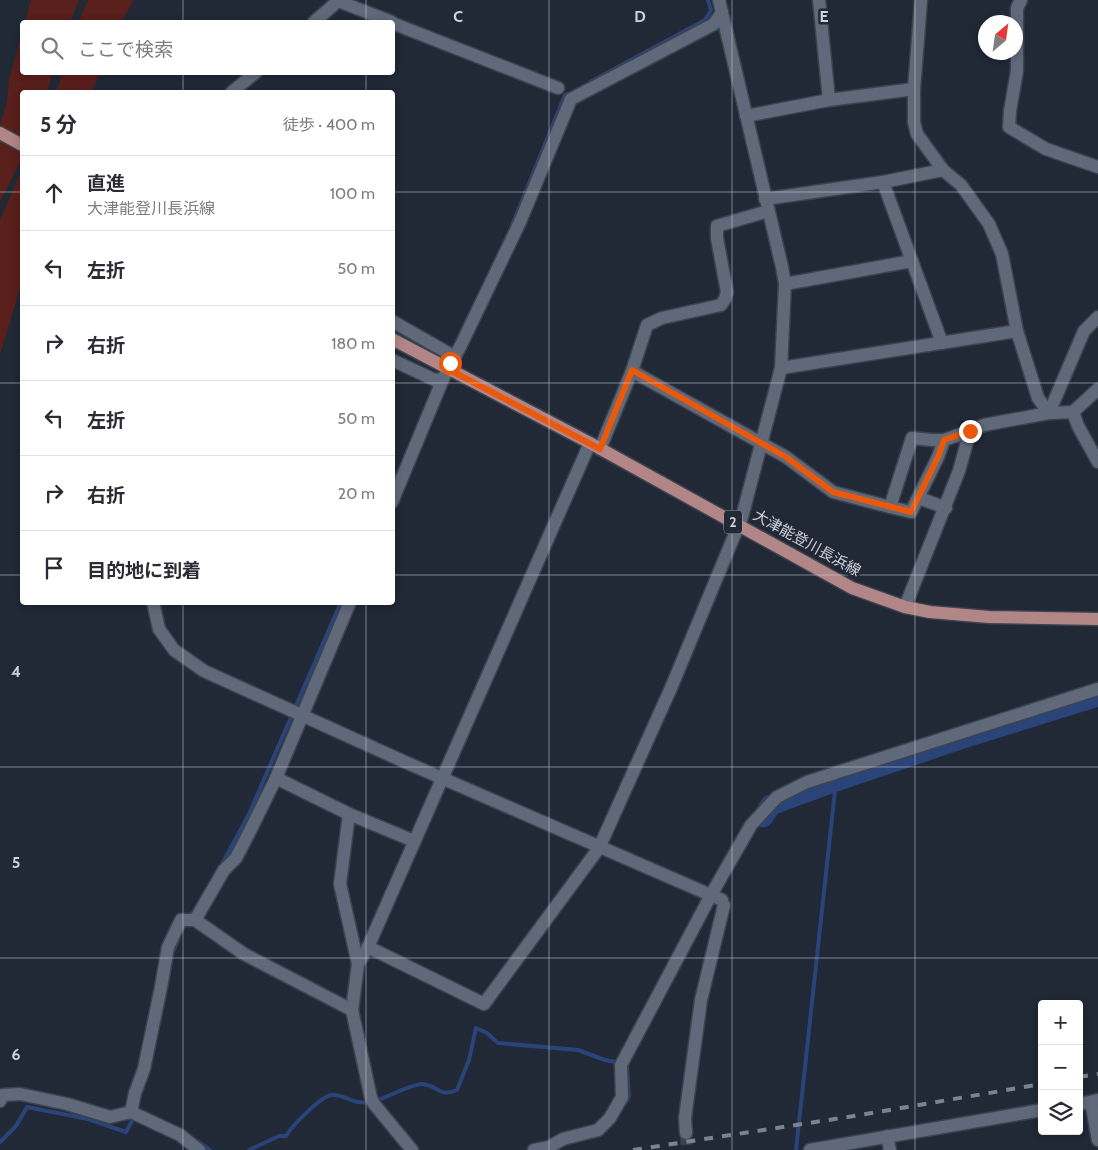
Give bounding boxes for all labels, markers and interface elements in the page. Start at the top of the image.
text: C [453,7,463,26]
text: D [634,7,646,26]
text: E [819,7,829,26]
north arrow [978,15,1023,60]
search box [20,20,395,75]
icon: search [38,34,66,62]
text: ここで検索 [78,38,173,61]
text: 5 分 [40,112,77,137]
text: 徒歩 · 400 m [283,115,375,134]
text: 直進 [87,172,125,195]
icon: ahead [40,179,68,207]
text: 100 m [330,184,375,203]
text: 大津能登川長浜線 [87,199,215,218]
icon: left [40,254,68,282]
text: 左折 [87,259,125,282]
text: 50 m [338,259,375,278]
icon: right [40,329,68,357]
text: 右折 [87,334,125,357]
text: 180 m [331,334,375,353]
route start [439,352,462,375]
icon: left [40,404,68,432]
text: 左折 [87,409,125,432]
text: 50 m [338,409,375,428]
route end [959,420,982,443]
icon: right [40,479,68,507]
text: 右折 [87,484,125,507]
text: 20 m [338,484,375,503]
street label: 大津能登川長浜線 [750,506,864,580]
road number: 2 [724,511,742,534]
icon: arrive [40,554,68,582]
text: 目的地に到着 [87,559,201,582]
text: 4 [11,662,21,681]
text: 5 [12,853,20,872]
map controls [1038,1000,1083,1135]
button: + [1038,1000,1083,1045]
text: 6 [12,1045,21,1064]
button: − [1038,1045,1083,1090]
button: layers [1038,1090,1083,1135]

